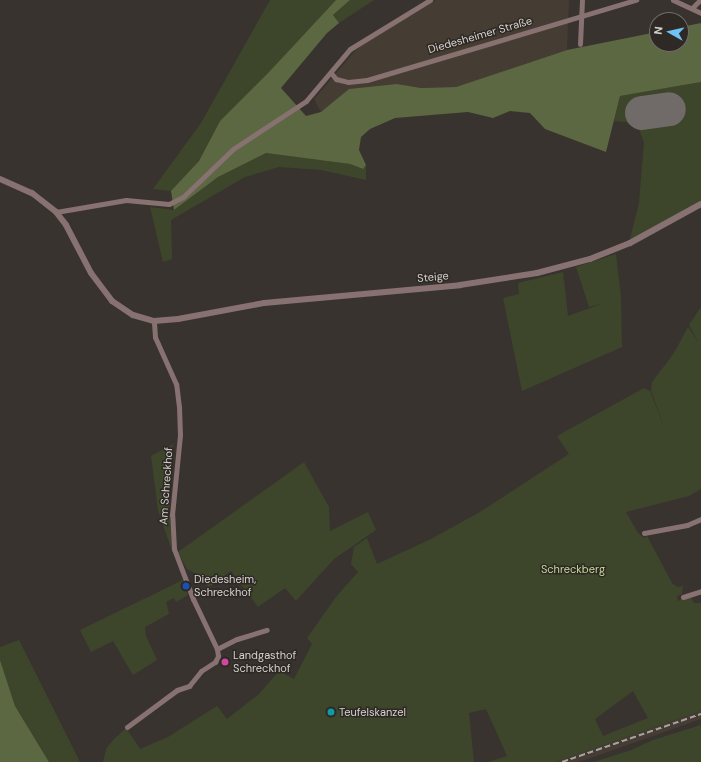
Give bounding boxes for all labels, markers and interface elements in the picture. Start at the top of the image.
north arrow [649,12,689,52]
street label: Diedesheimer Straße [427,14,533,56]
text: N [651,26,666,35]
street label: Steige [417,269,449,285]
street label: Am Schreckhof [157,447,175,525]
park label: Schreckberg [541,562,605,576]
place label: Diedesheim, Schreckhof [194,573,256,599]
marker: Diedesheim, Schreckhof [181,581,191,591]
place label: Landgasthof Schreckhof [233,649,296,675]
marker: Landgasthof Schreckhof [220,657,230,667]
place label: Teufelskanzel [339,705,406,719]
marker: Teufelskanzel [326,707,336,717]

